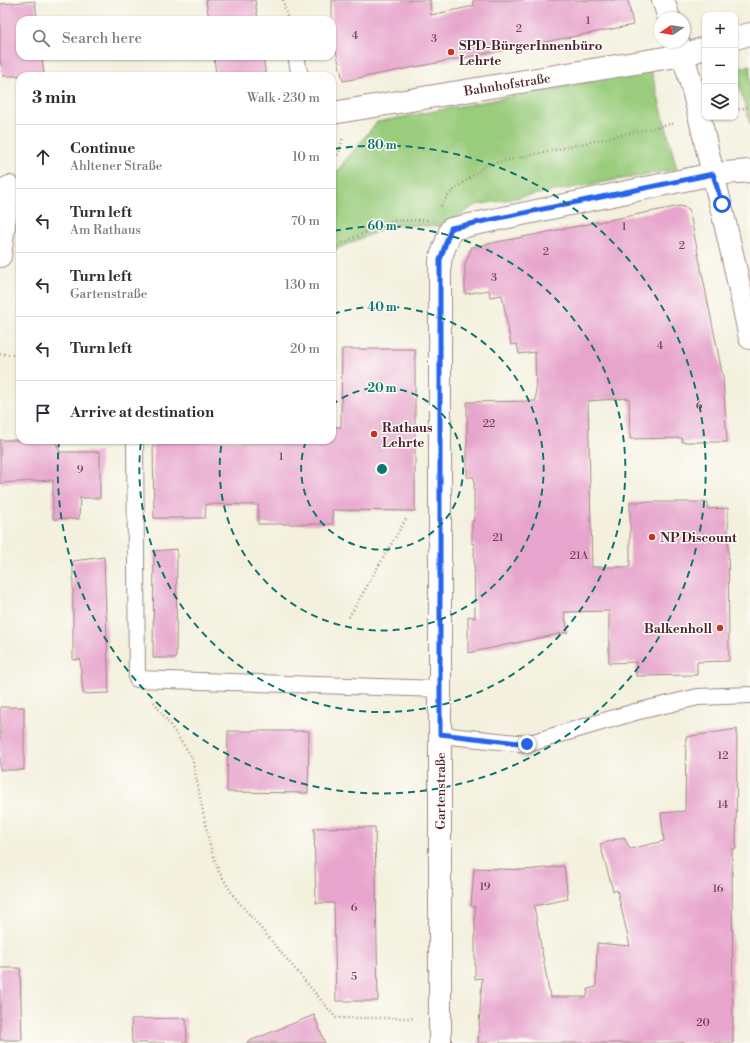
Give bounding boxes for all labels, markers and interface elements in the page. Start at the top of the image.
north arrow [654,12,690,48]
map controls [702,12,738,120]
button: + [702,12,738,48]
house number: 1 [586,14,591,28]
search box [16,16,336,60]
house number: 2 [516,22,522,36]
icon: search [30,27,52,49]
text: Search here [62,29,142,48]
house number: 4 [352,29,359,43]
house number: 3 [431,32,437,46]
place label: SPD-BürgerInnenbüro Lehrte [459,38,603,69]
marker: SPD-BürgerInnenbüro Lehrte [446,47,456,57]
button: − [702,48,738,84]
street label: Bahnhofstraße [462,70,552,100]
button: layers [702,84,738,120]
text: 3 min [32,87,76,109]
text: Walk · 230 m [247,90,320,106]
text: 80 m [367,138,397,153]
text: Continue [70,139,135,158]
icon: ahead [32,146,54,168]
text: 10 m [292,149,320,165]
text: Ahltener Straße [70,158,162,174]
route start [713,195,731,213]
text: Turn left [70,203,132,222]
icon: left [32,210,54,232]
text: 70 m [291,213,320,229]
text: 60 m [367,219,397,234]
house number: 1 [622,220,627,234]
text: Am Rathaus [70,222,141,238]
house number: 2 [679,239,685,253]
house number: 2 [543,245,549,259]
text: Turn left [70,267,132,286]
house number: 3 [491,271,497,285]
icon: left [32,274,54,296]
text: 130 m [285,277,320,293]
text: Gartenstraße [70,286,147,302]
text: 40 m [367,300,397,315]
icon: left [32,338,54,360]
text: Turn left [70,339,132,358]
house number: 4 [657,339,664,353]
text: 20 m [290,341,320,357]
text: 20 m [367,381,397,396]
house number: 6 [696,399,703,413]
icon: arrive [32,402,54,424]
text: Arrive at destination [70,403,214,422]
house number: 22 [483,417,495,431]
place label: Rathaus Lehrte [382,420,433,451]
marker: Rathaus Lehrte [369,429,379,439]
house number: 1 [279,450,284,464]
centre of rings [375,462,389,476]
house number: 9 [77,463,84,477]
place label: NP Discount [660,530,737,546]
house number: 21 [492,531,504,545]
marker: NP Discount [647,532,657,542]
house number: 21A [570,549,589,563]
place label: Balkenholl [644,621,713,637]
marker: Balkenholl [715,623,725,633]
route end [518,735,536,753]
house number: 12 [717,749,729,763]
street label: Gartenstraße [433,752,449,830]
house number: 14 [718,798,729,812]
house number: 19 [479,880,491,894]
house number: 16 [712,882,724,896]
house number: 6 [351,901,358,915]
house number: 5 [351,970,357,984]
house number: 20 [696,1016,710,1030]

